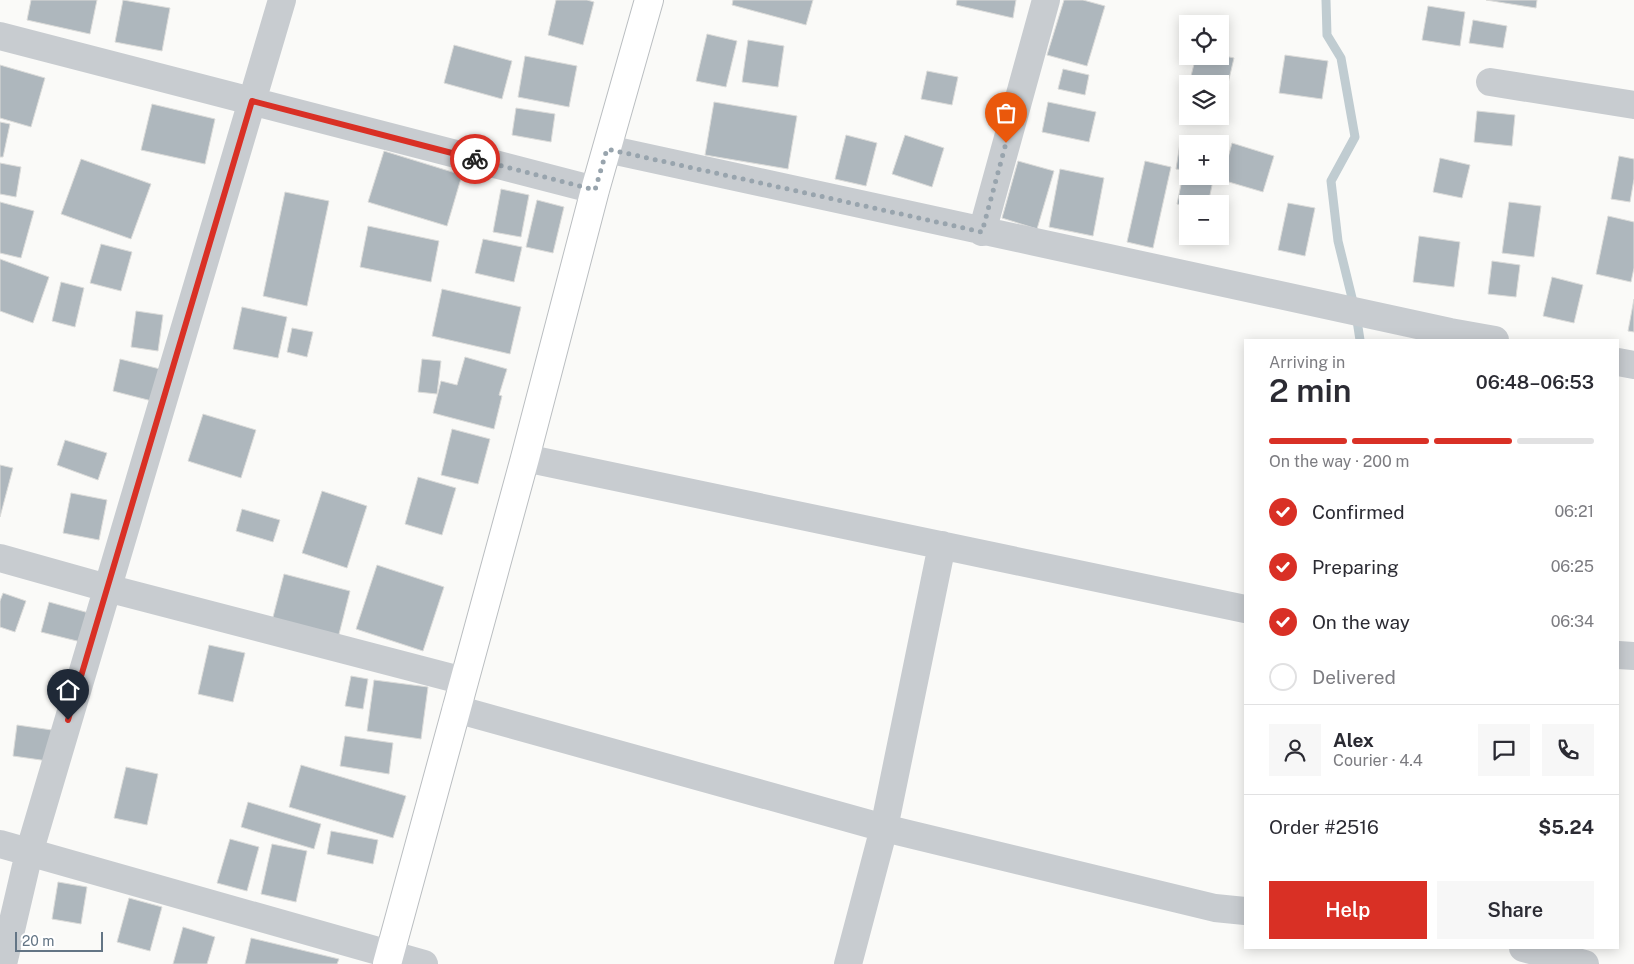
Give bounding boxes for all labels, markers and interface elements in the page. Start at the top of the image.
map controls [1179,15,1229,245]
button: locate [1179,15,1229,65]
button: layers [1179,75,1229,125]
pin [985,92,1027,143]
icon: bag [992,99,1020,127]
courier [450,134,500,184]
button: + [1179,135,1229,185]
icon: bike [461,145,489,173]
button: − [1179,195,1229,245]
text: Arriving in [1269,353,1345,372]
text: 06:48–06:53 [1476,371,1594,393]
text: 2 min [1269,372,1352,409]
text: On the way · 200 m [1269,452,1409,471]
icon: check [1269,498,1297,526]
text: Confirmed [1312,501,1405,523]
text: 06:21 [1554,502,1594,521]
icon: check [1269,553,1297,581]
text: Preparing [1312,556,1399,578]
text: 06:25 [1551,557,1594,576]
icon: check [1269,608,1297,636]
text: On the way [1312,611,1410,633]
text: 06:34 [1551,612,1594,631]
text: Delivered [1312,666,1396,688]
pin [47,669,89,720]
icon: home [54,676,82,704]
button: person [1269,724,1321,776]
button: chat [1478,724,1530,776]
button: phone [1542,724,1594,776]
text: Alex [1333,729,1374,751]
text: Courier · 4.4 [1333,751,1423,770]
text: Order #2516 [1269,816,1379,838]
text: $5.24 [1538,816,1594,838]
button: Help [1269,881,1427,939]
button: Share [1437,881,1594,939]
scale bar [15,929,102,952]
text: 20 m [22,933,54,949]

